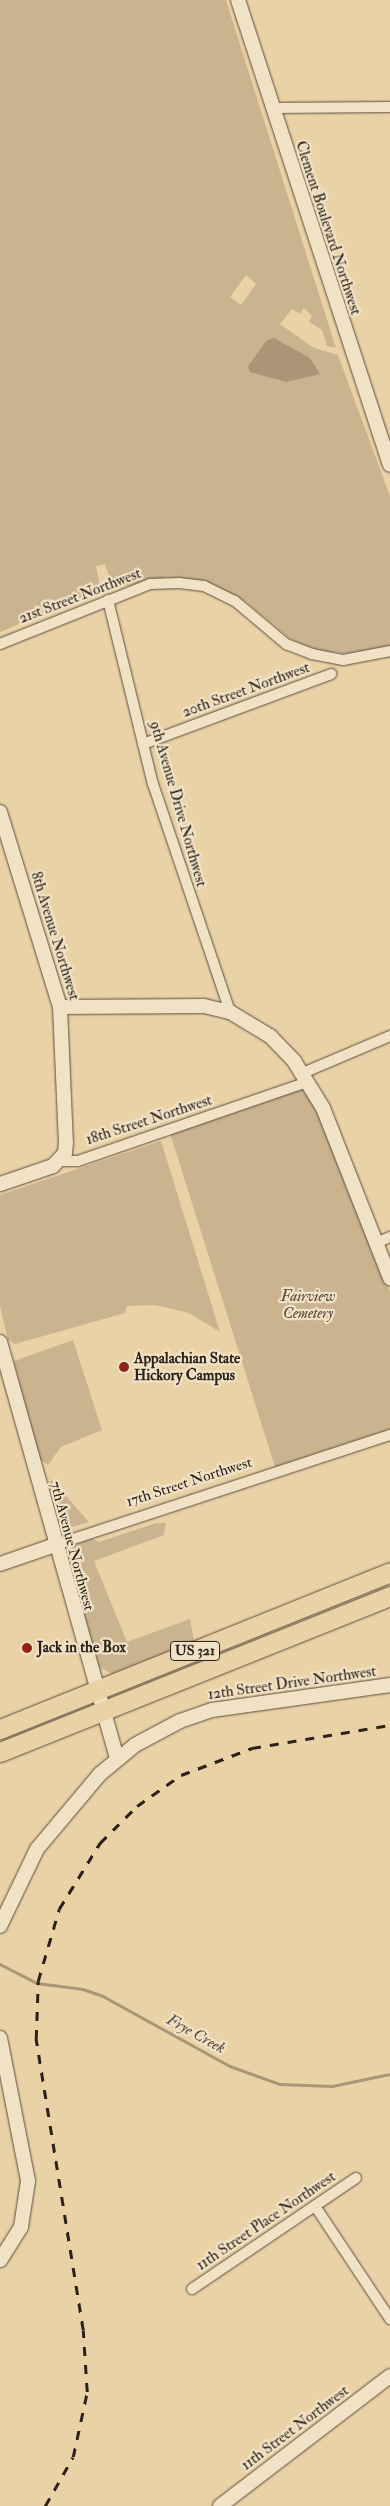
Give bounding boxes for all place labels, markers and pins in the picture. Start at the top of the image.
place label: Appalachian State Hickory Campus [134,1349,240,1384]
marker: Appalachian State Hickory Campus [118,1361,130,1373]
place label: Jack in the Box [37,1639,126,1657]
marker: Jack in the Box [21,1642,33,1654]

